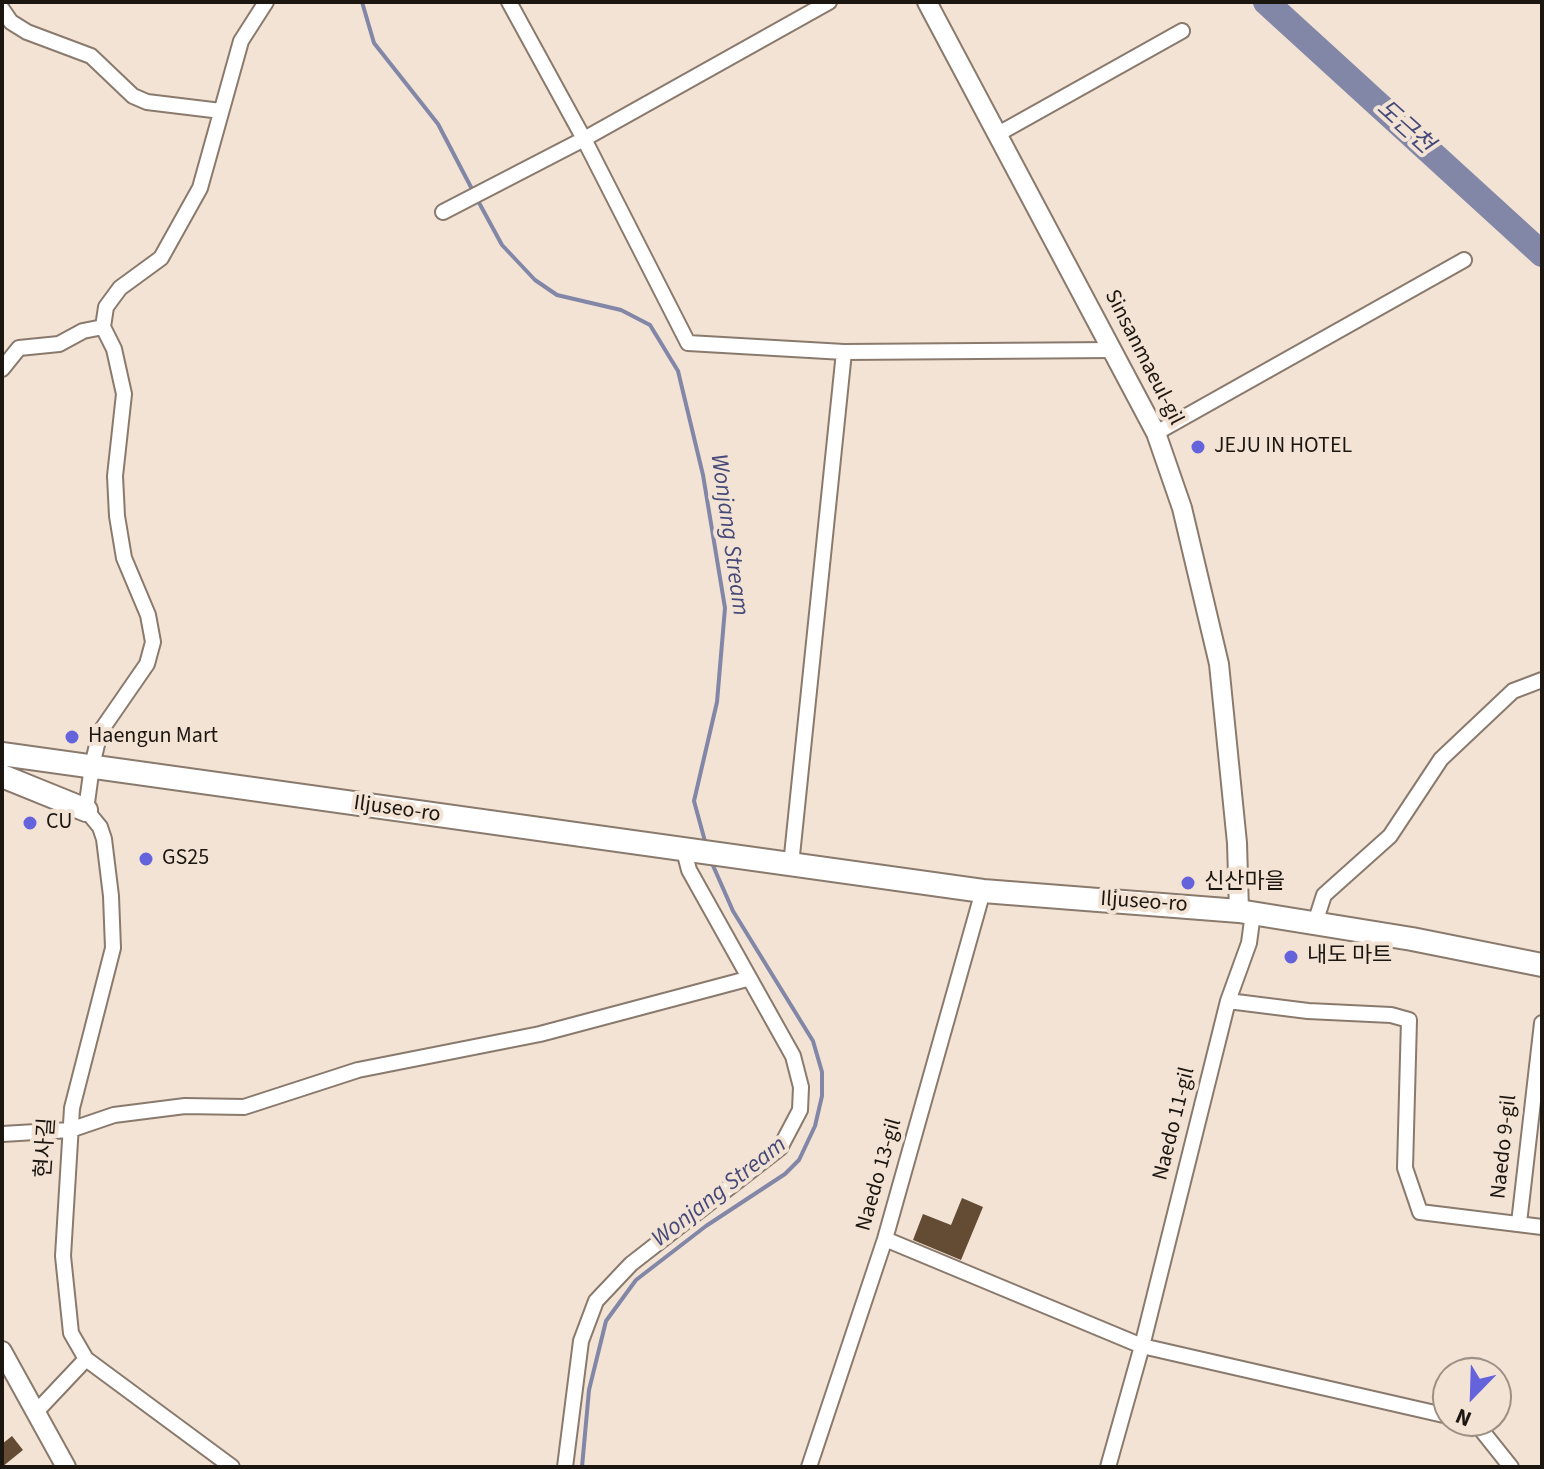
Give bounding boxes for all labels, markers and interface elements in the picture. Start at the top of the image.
water label: 도근천 [1370,95,1438,161]
street label: Sinsanmaeul-gil [1098,286,1188,430]
place label: JEJU IN HOTEL [1214,434,1352,460]
marker: JEJU IN HOTEL [1189,438,1207,456]
water label: Wonjang Stream [702,452,754,618]
place label: Haengun Mart [88,724,218,750]
marker: Haengun Mart [63,728,81,746]
street label: Iljuseo-ro [352,791,442,829]
place label: CU [46,810,72,836]
marker: CU [21,814,39,832]
place label: GS25 [162,846,209,872]
marker: GS25 [137,850,155,868]
place label: 신산마을 [1204,870,1285,896]
marker: 신산마을 [1179,874,1197,892]
street label: Iljuseo-ro [1100,887,1188,919]
place label: 내도 마트 [1307,944,1392,970]
marker: 내도 마트 [1282,948,1300,966]
street label: Naedo 11-gil [1148,1065,1202,1183]
street label: Naedo 9-gil [1486,1094,1524,1200]
street label: Naedo 13-gil [851,1116,909,1234]
street label: 현사길 [32,1117,62,1179]
water label: Wonjang Stream [647,1131,793,1255]
north arrow [1432,1357,1512,1437]
text: N [1450,1400,1476,1435]

